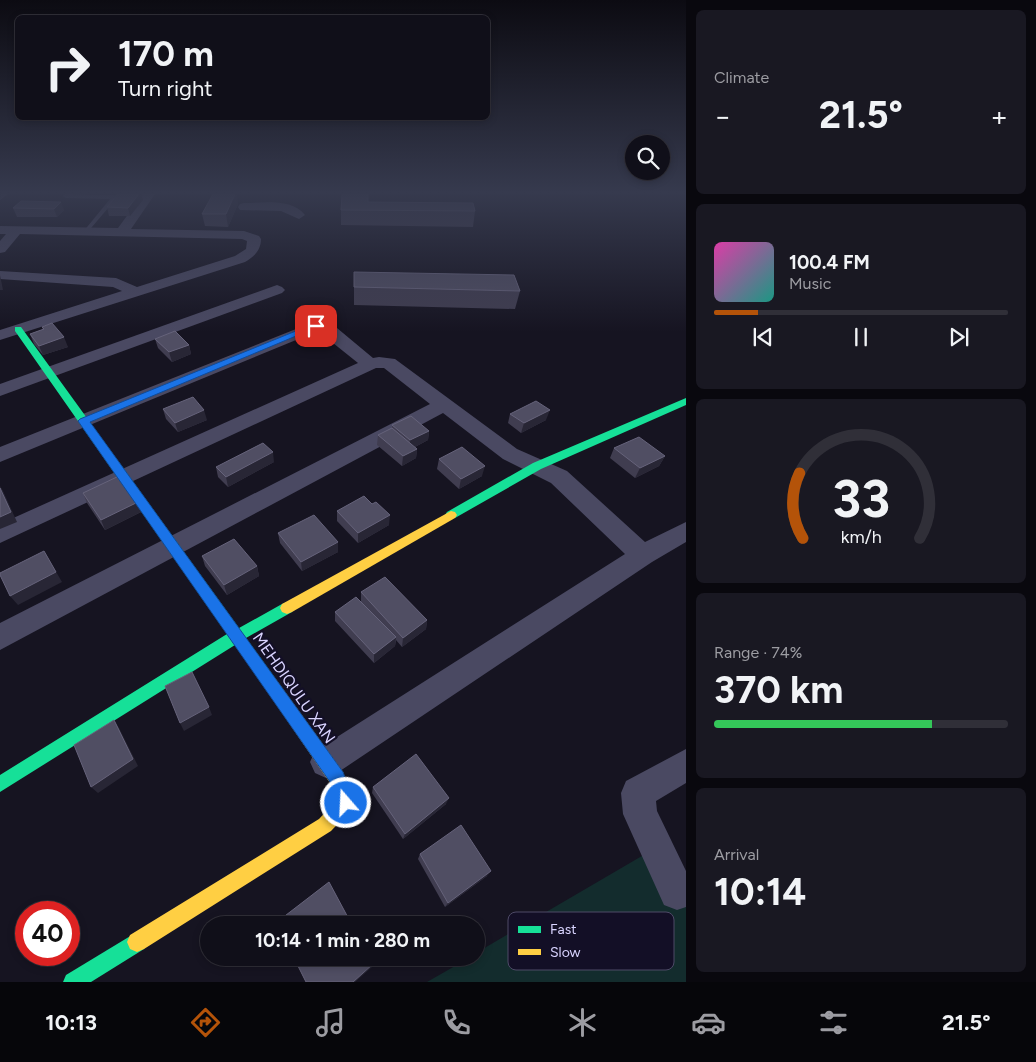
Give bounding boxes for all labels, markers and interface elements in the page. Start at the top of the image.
text: 170 m [118,33,214,75]
icon: right [35,35,100,100]
text: Climate [714,68,769,87]
text: Turn right [118,75,213,102]
text: 21.5° [819,92,903,138]
text: − [714,99,731,133]
text: + [991,99,1008,133]
map controls [625,135,670,180]
button: search [625,135,670,180]
text: 100.4 FM [789,251,870,274]
text: Music [789,274,831,293]
pin [295,305,337,347]
icon: arrive [302,312,330,340]
icon: previous [749,323,777,351]
icon: pause [847,323,875,351]
icon: next [945,323,973,351]
text: 33 [832,468,890,530]
text: km/h [841,526,881,547]
street label: MEHDIQULU XAN [249,629,339,747]
text: Range · 74% [714,643,802,662]
text: 370 km [714,667,844,713]
position arrow [319,776,371,828]
text: Arrival [714,845,759,864]
text: 10:14 [714,869,806,915]
speed limit sign: 40 [15,901,80,966]
legend [508,912,674,970]
text: Fast [550,921,576,938]
text: 10:14 · 1 min · 280 m [255,929,430,952]
text: Slow [550,944,581,961]
icon: directions [188,1005,223,1040]
icon: music [313,1005,348,1040]
icon: phone [439,1005,474,1040]
icon: climate [565,1005,600,1040]
icon: car [691,1005,726,1040]
icon: filters [816,1005,851,1040]
text: 10:13 [45,1009,97,1036]
text: 21.5° [942,1009,991,1036]

